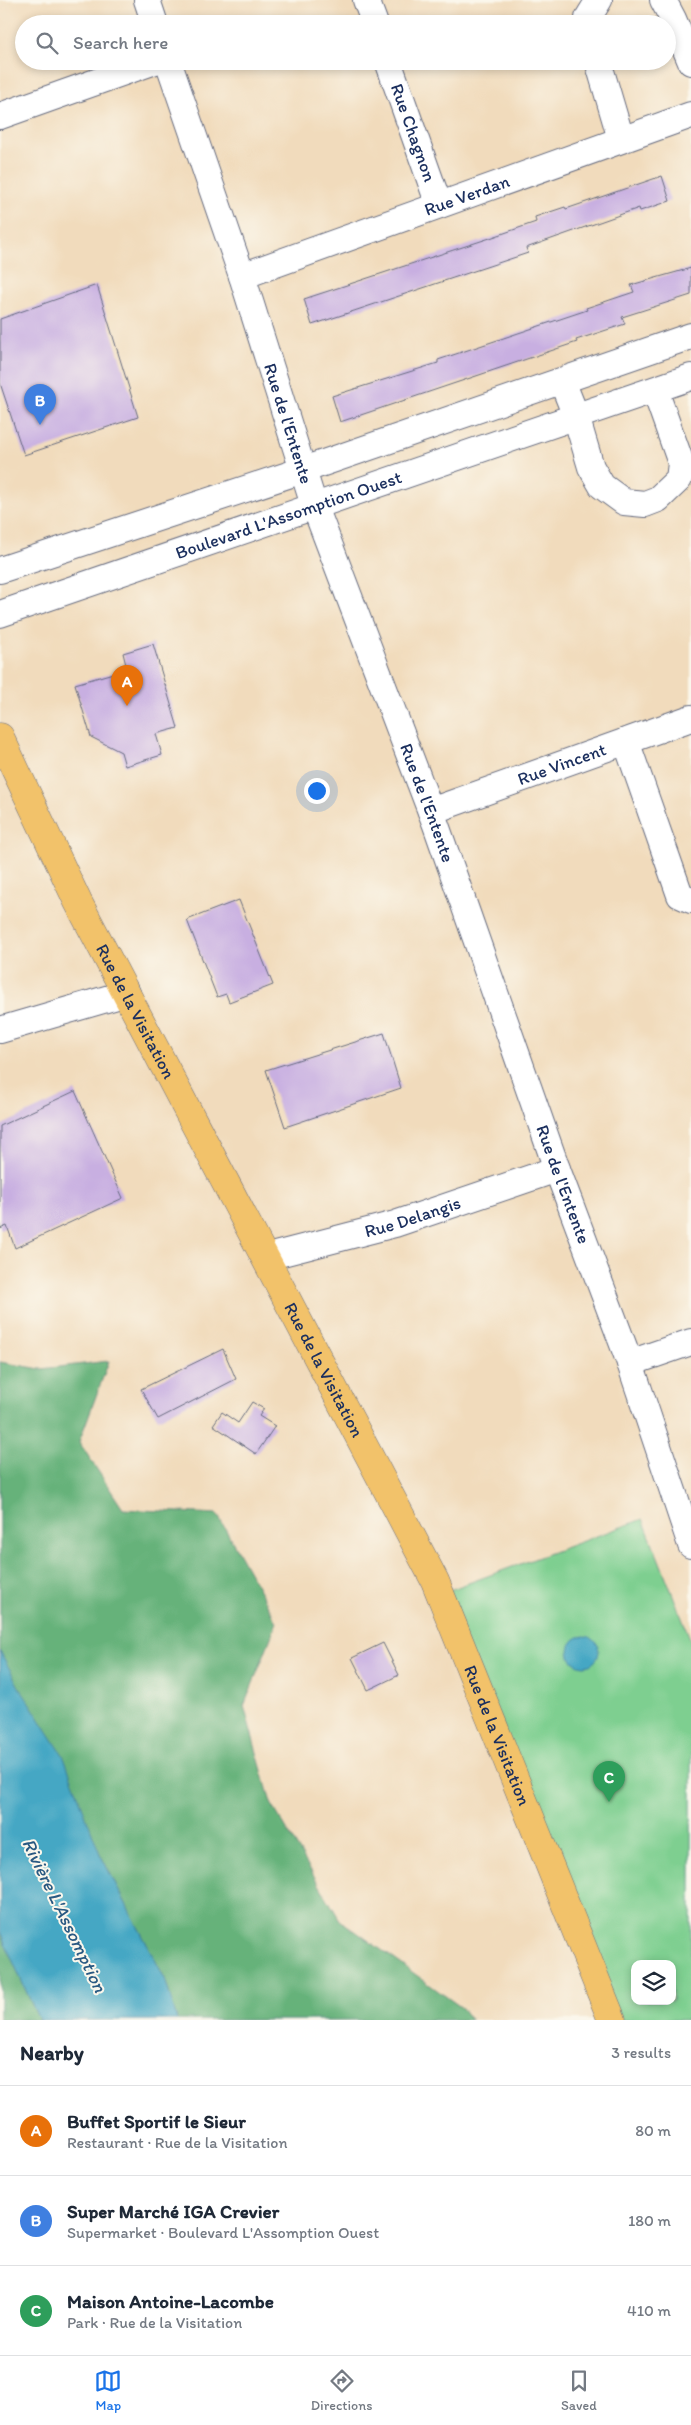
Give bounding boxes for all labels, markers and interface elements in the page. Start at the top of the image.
search box [15,15,676,70]
icon: search [33,29,61,57]
text: Search here [73,31,168,54]
street label: Rue Chagnon [386,80,441,185]
street label: Rue Verdan [421,170,513,221]
street label: Rue de l'Entente [259,361,318,487]
pin: B [24,384,56,425]
street label: Boulevard L'Assomption Ouest [172,466,405,564]
pin: A [111,665,143,706]
street label: Rue Vincent [515,738,609,790]
street label: Rue de l'Entente [395,740,459,865]
your location [304,778,330,804]
street label: Rue de la Visitation [91,940,180,1083]
street label: Rue de l'Entente [531,1122,595,1247]
street label: Rue Delangis [362,1192,463,1242]
street label: Rue de la Visitation [279,1298,368,1441]
street label: Rue de la Visitation [459,1662,535,1809]
pin: C [593,1761,625,1802]
water label: Rivière L'Assomption [17,1834,112,1997]
map controls [631,1960,676,2005]
button: layers [631,1960,676,2005]
text: Nearby [20,2040,84,2065]
text: 3 results [611,2043,671,2062]
text: Buffet Sportif le Sieur [67,2110,246,2133]
text: A [31,2121,41,2140]
text: 80 m [635,2121,671,2140]
text: Restaurant · Rue de la Visitation [67,2133,288,2152]
text: Super Marché IGA Crevier [67,2200,279,2223]
text: B [31,2211,41,2230]
text: 180 m [628,2211,671,2230]
text: Supermarket · Boulevard L'Assomption Ouest [67,2223,379,2242]
text: Maison Antoine-Lacombe [67,2290,274,2313]
text: C [31,2301,41,2320]
text: 410 m [627,2301,671,2320]
text: Park · Rue de la Visitation [67,2313,242,2332]
tab: Map [94,2367,122,2414]
tab: Directions [311,2367,372,2414]
tab: Saved [561,2367,597,2414]

